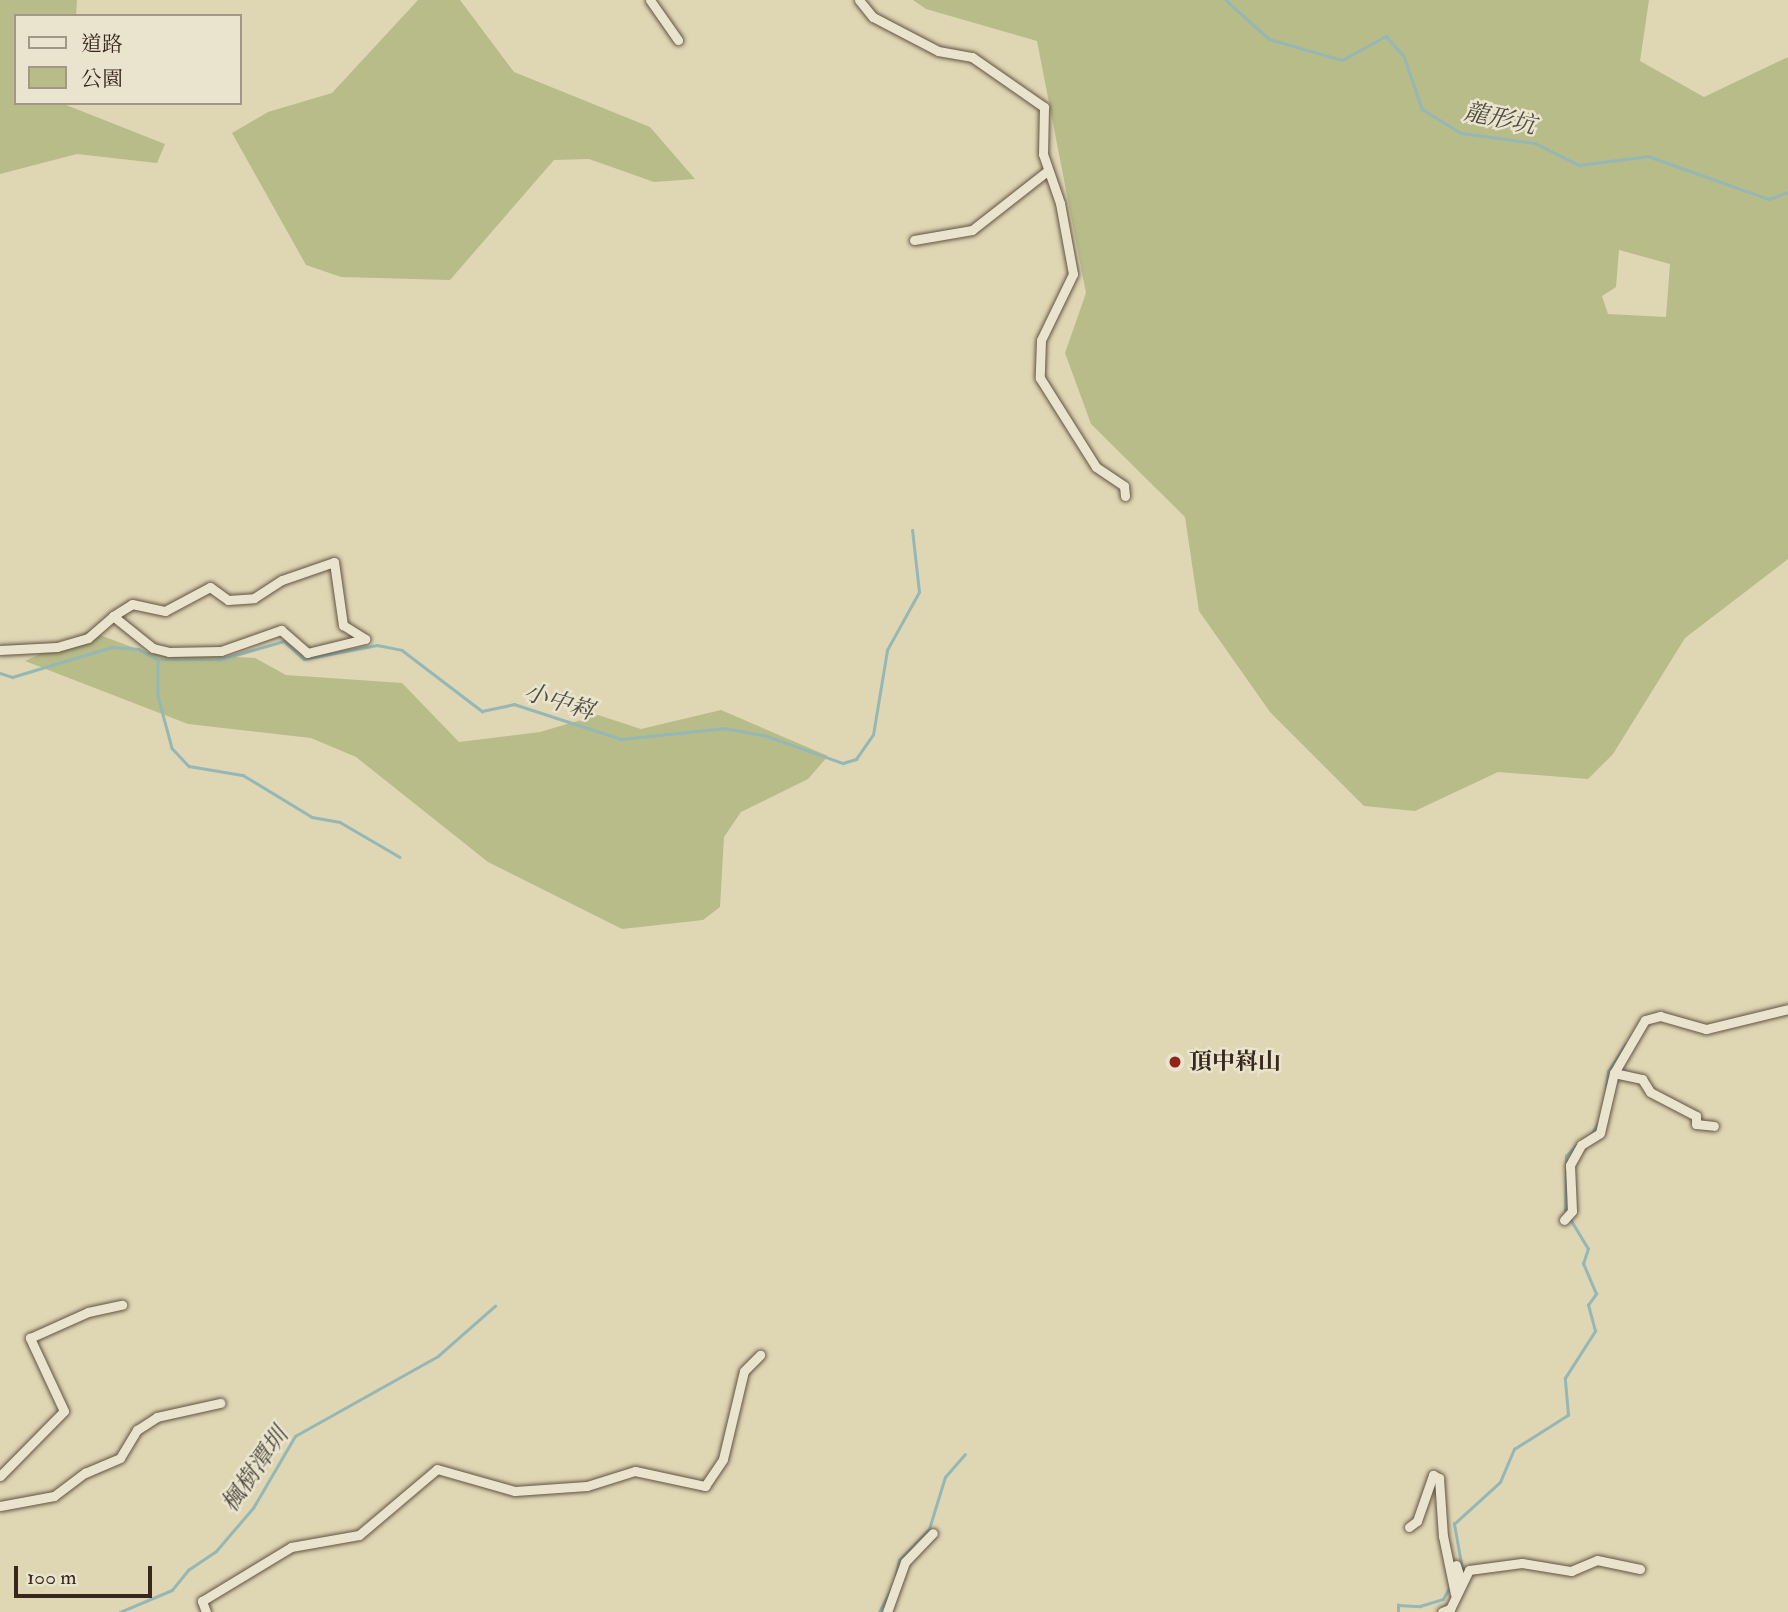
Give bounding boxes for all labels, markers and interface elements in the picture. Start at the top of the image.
legend [14,14,242,105]
text: 道路 [81,31,123,58]
text: 公園 [81,66,123,93]
water label: 龍形坑 [1462,97,1538,141]
water label: 小中嵙 [520,678,598,726]
place label: 頂中嵙山 [1189,1048,1281,1076]
marker: 頂中嵙山 [1167,1054,1183,1070]
water label: 楓樹潭圳 [216,1422,294,1518]
scale bar [18,1552,156,1596]
text: 100 m [27,1564,77,1591]

